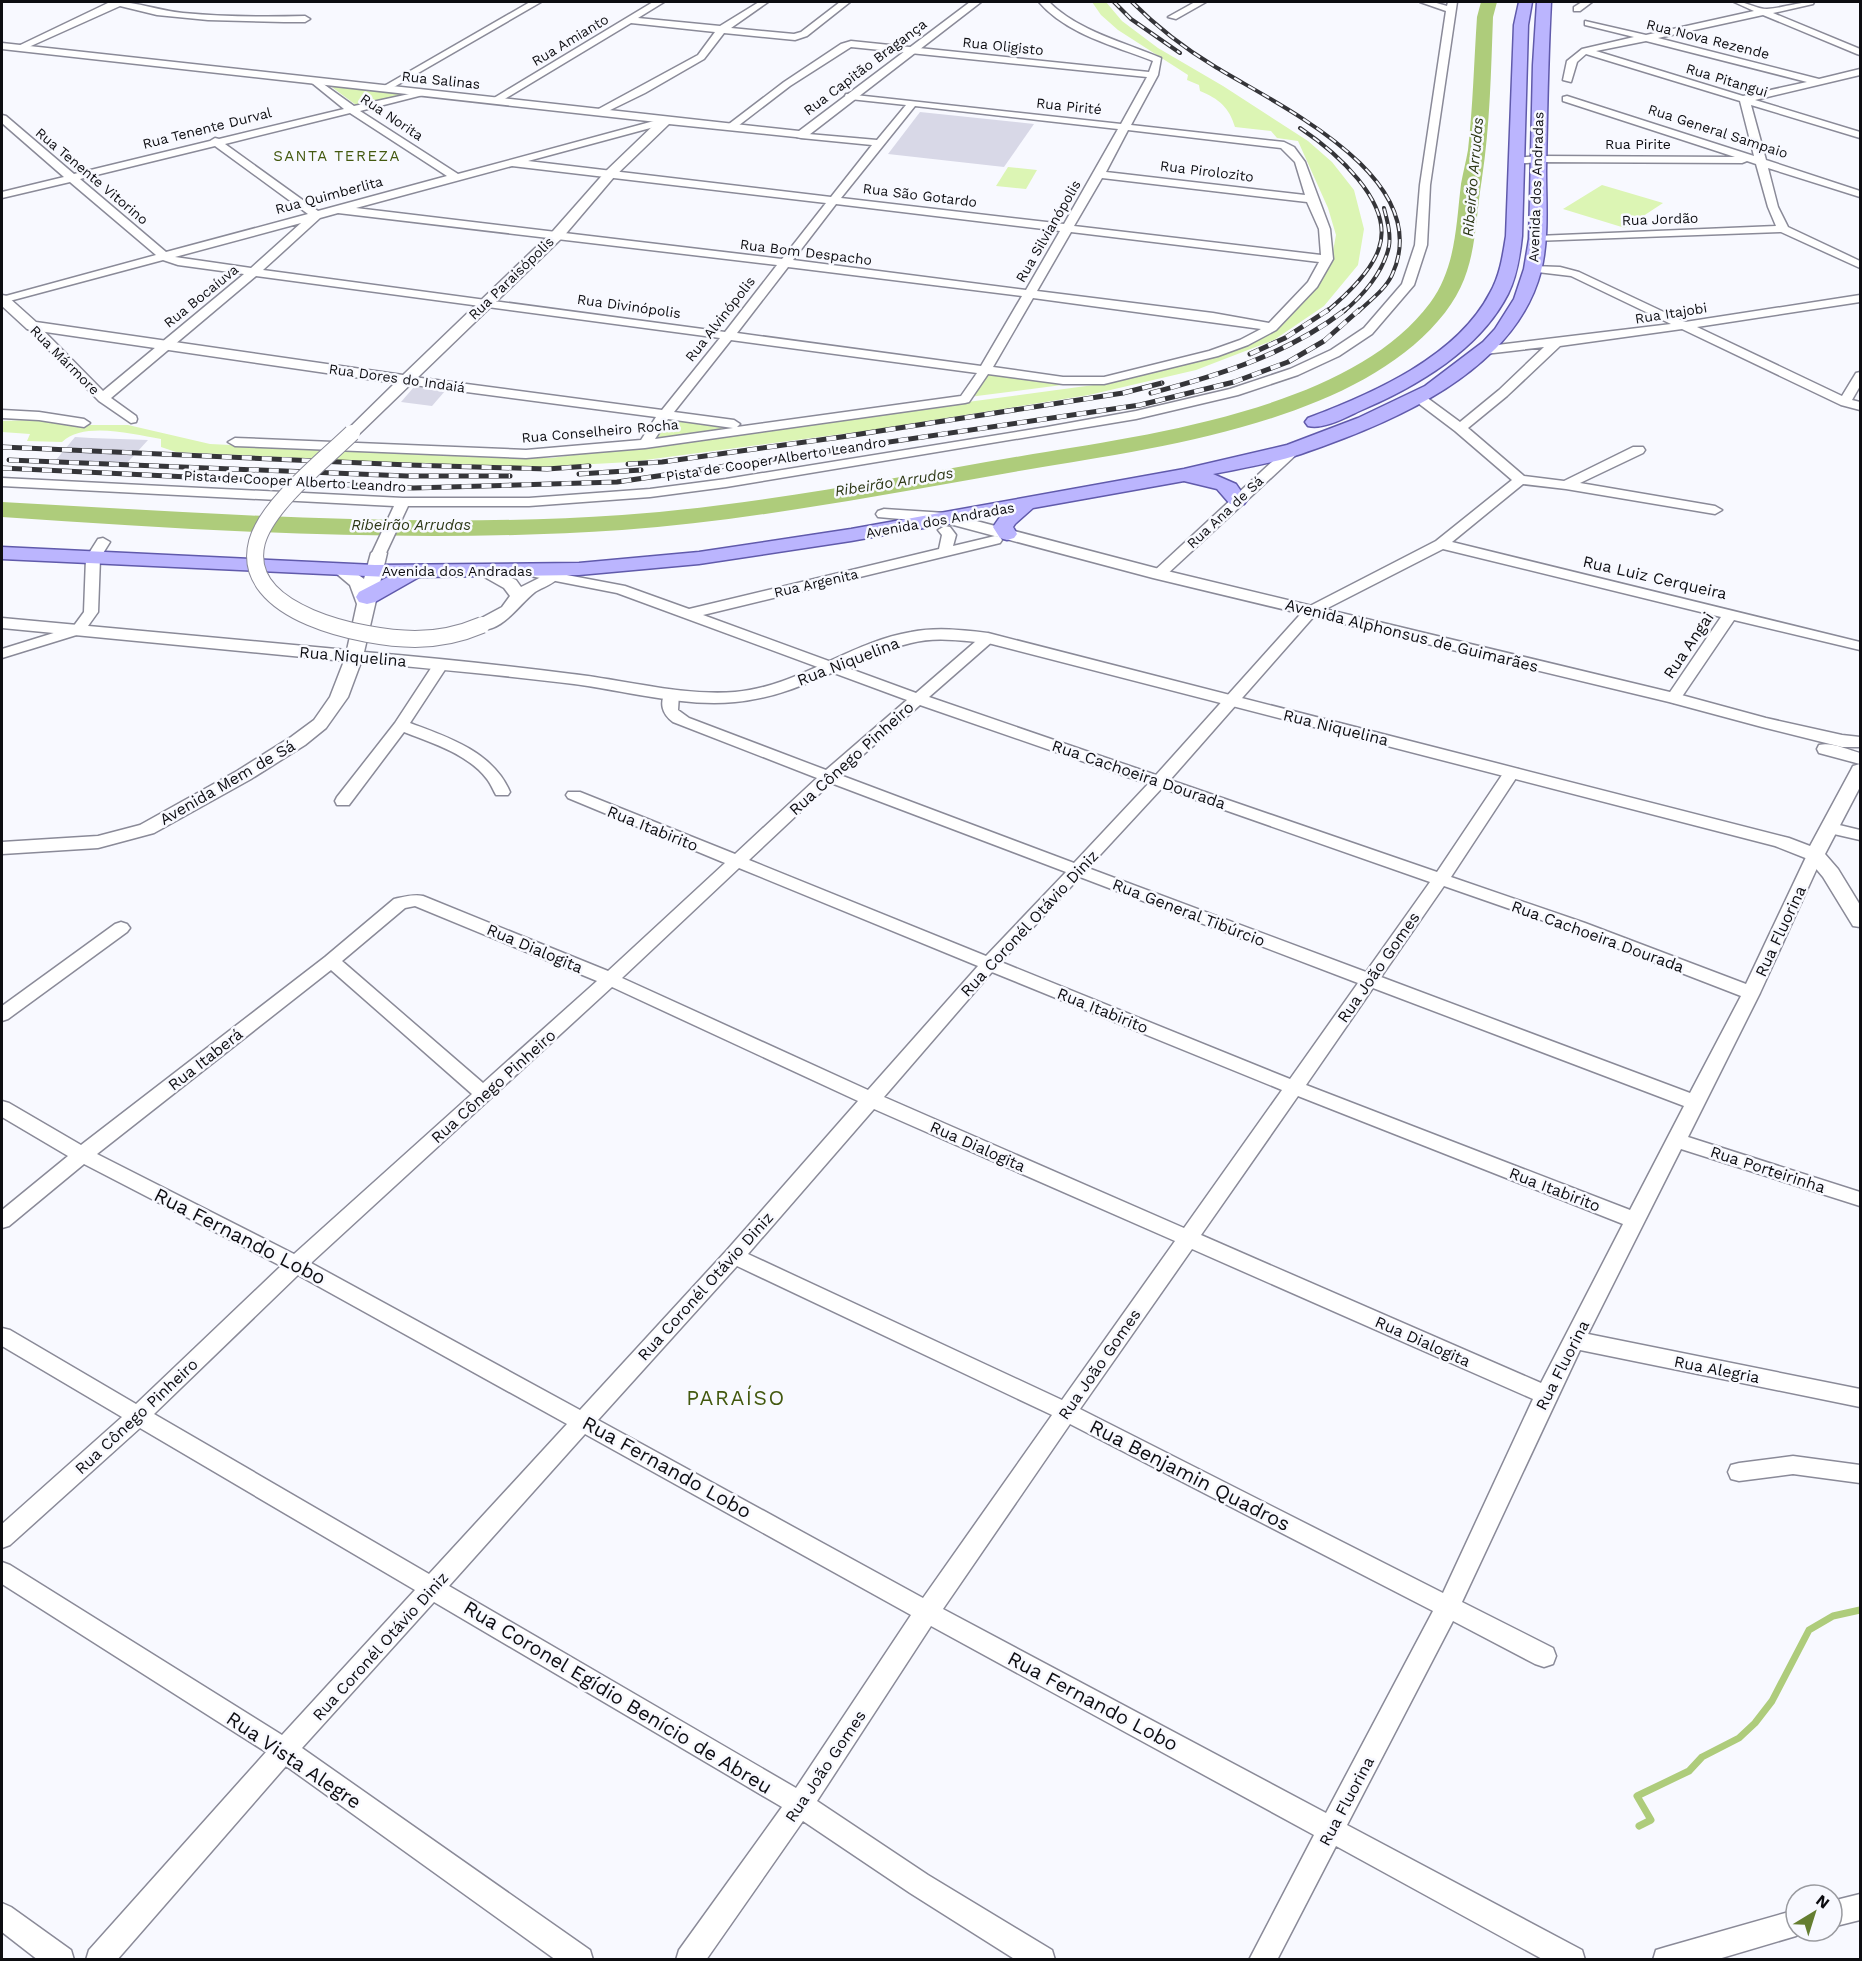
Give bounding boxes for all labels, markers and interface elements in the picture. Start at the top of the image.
street label: Rua Amianto [529,11,611,69]
street label: Rua Capitão Bragança [800,16,930,118]
street label: Rua Nova Rezende [1645,16,1771,62]
street label: Rua Oligisto [962,34,1044,58]
street label: Rua Pitangui [1684,60,1770,100]
street label: Rua Salinas [401,68,481,92]
street label: Rua Norita [358,90,426,144]
street label: Rua Pirité [1035,95,1103,117]
street label: Rua General Sampaio [1646,101,1790,161]
street label: Rua Tenente Durval [141,104,274,152]
street label: Avenida dos Andradas [1525,111,1547,263]
water label: Ribeirão Arrudas [1459,116,1487,237]
street label: Rua Tenente Vitorino [33,124,151,228]
street label: Rua Pirite [1605,136,1671,152]
district label: SANTA TEREZA [273,147,401,165]
street label: Rua Pirolozito [1159,157,1255,185]
street label: Rua Quimberlita [273,173,385,217]
street label: Rua Silvianópolis [1012,177,1084,285]
street label: Rua São Gotardo [862,180,978,210]
street label: Rua Jordão [1621,210,1699,228]
street label: Rua Paraisópolis [465,233,557,323]
street label: Rua Bom Despacho [739,236,873,268]
street label: Rua Bocaíuva [161,261,241,331]
street label: Rua Alvinópolis [682,273,758,365]
street label: Rua Divinópolis [576,291,682,321]
street label: Rua Itajobi [1634,299,1708,327]
street label: Rua Mármore [27,322,103,398]
street label: Rua Dores do Indaiá [328,361,466,395]
street label: Rua Conselheiro Rocha [521,416,679,446]
street label: Pista de Cooper Alberto Leandro [665,434,887,484]
water label: Ribeirão Arrudas [834,464,955,500]
street label: Pista de Cooper Alberto Leandro [183,467,407,495]
street label: Rua Ana de Sá [1184,473,1266,551]
street label: Avenida dos Andradas [864,499,1016,541]
water label: Ribeirão Arrudas [351,516,471,534]
street label: Rua Luiz Cerqueira [1581,552,1729,603]
street label: Avenida dos Andradas [382,563,532,579]
street label: Rua Argenita [772,566,860,600]
street label: Avenida Alphonsus de Guimarães [1283,595,1540,676]
street label: Rua Angai [1659,608,1718,682]
street label: Rua Niquelina [794,633,902,690]
street label: Rua Niquelina [298,642,407,671]
street label: Rua Cônego Pinheiro [785,697,917,819]
street label: Rua Niquelina [1281,705,1390,750]
street label: Avenida Mem de Sá [156,736,298,829]
street label: Rua Cachoeira Dourada [1050,736,1228,813]
street label: Rua Itabirito [605,802,701,855]
street label: Rua Coronél Otávio Diniz [956,846,1102,1001]
street label: Rua General Tibúrcio [1110,875,1268,950]
street label: Rua Fluorina [1751,883,1810,980]
street label: Rua Cachoeira Dourada [1509,896,1687,977]
street label: Rua João Gomes [1333,908,1424,1026]
street label: Rua Dialogita [484,920,586,977]
street label: Rua Itabirito [1055,984,1151,1037]
street label: Rua Itaberá [164,1024,246,1094]
street label: Rua Cônego Pinheiro [427,1025,559,1147]
street label: Rua Dialogita [927,1117,1028,1176]
street label: Rua Porteirinha [1708,1142,1828,1197]
street label: Rua Itabirito [1506,1163,1603,1216]
street label: Rua Fernando Lobo [150,1182,330,1290]
street label: Rua Coronél Otávio Diniz [634,1208,777,1365]
street label: Rua João Gomes [1054,1305,1145,1423]
street label: Rua Dialogita [1372,1312,1473,1371]
street label: Rua Fluorina [1532,1317,1593,1413]
street label: Rua Alegria [1672,1352,1761,1387]
street label: Rua Cônego Pinheiro [71,1355,202,1478]
district label: PARAÍSO [686,1385,786,1410]
street label: Rua Fernando Lobo [578,1411,756,1523]
street label: Rua Benjamin Quadros [1086,1414,1294,1536]
street label: Rua Coronél Otávio Diniz [309,1568,452,1725]
street label: Rua Coronel Egídio Benício de Abreu [459,1595,777,1799]
street label: Rua Fernando Lobo [1004,1646,1182,1756]
street label: Rua Vista Alegre [222,1706,366,1814]
street label: Rua João Gomes [781,1707,870,1826]
street label: Rua Fluorina [1315,1753,1378,1849]
north arrow [1784,1883,1844,1943]
text: N [1812,1890,1833,1913]

